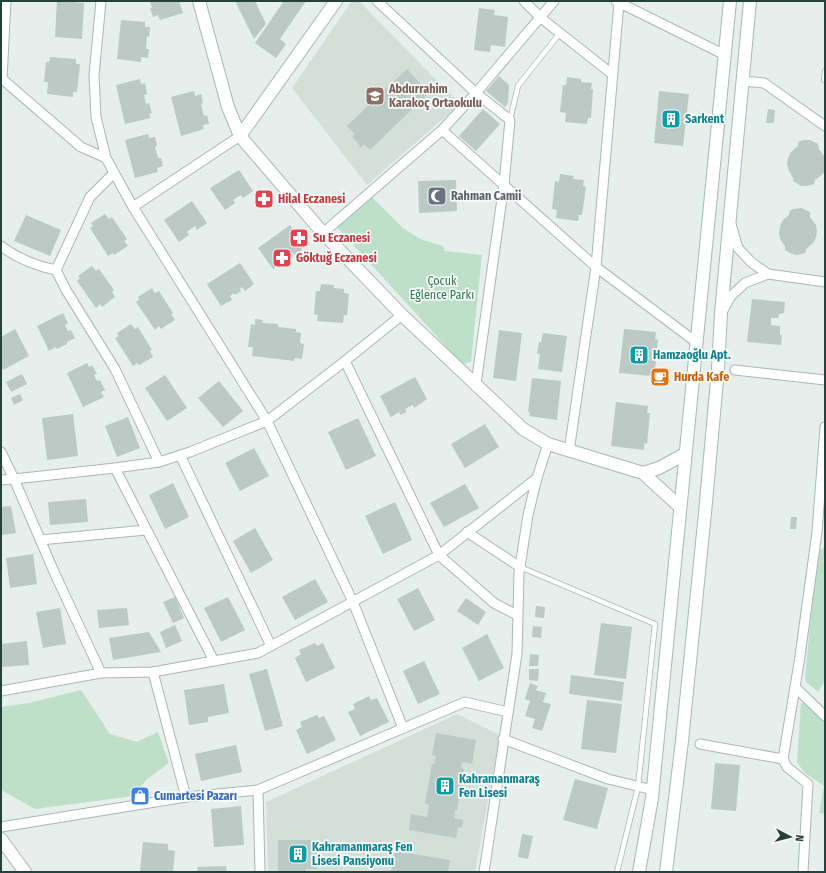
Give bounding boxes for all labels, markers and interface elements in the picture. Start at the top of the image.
place label: Abdurrahim Karakoç Ortaokulu [388,82,482,111]
school or university icon: Abdurrahim Karakoç Ortaokulu [364,85,386,107]
building icon: Sarkent [660,108,682,130]
place label: Sarkent [685,112,725,126]
mosque icon: Rahman Camii [426,185,448,207]
pharmacy icon: Hilal Eczanesi [253,188,275,210]
place label: Rahman Camii [451,189,521,203]
place label: Hilal Eczanesi [278,192,345,206]
pharmacy icon: Su Eczanesi [288,227,310,249]
place label: Su Eczanesi [313,231,370,245]
pharmacy icon: Göktuğ Eczanesi [271,247,293,269]
place label: Göktuğ Eczanesi [296,250,377,265]
park label: Çocuk Eğlence Parkı [410,274,474,302]
building icon: Hamzaoğlu Apt. [628,344,650,366]
place label: Hamzaoğlu Apt. [653,347,731,362]
cafe icon: Hurda Kafe [649,366,671,388]
place label: Hurda Kafe [674,370,729,384]
place label: Kahramanmaraş Fen Lisesi [459,772,541,800]
building icon: Kahramanmaraş Fen Lisesi [434,775,456,797]
shop icon: Cumartesi Pazarı [129,785,151,807]
place label: Cumartesi Pazarı [154,789,237,803]
north arrow [770,817,810,857]
text: N [793,834,806,842]
place label: Kahramanmaraş Fen Lisesi Pansiyonu [312,840,413,868]
building icon: Kahramanmaraş Fen Lisesi Pansiyonu [287,843,309,865]

